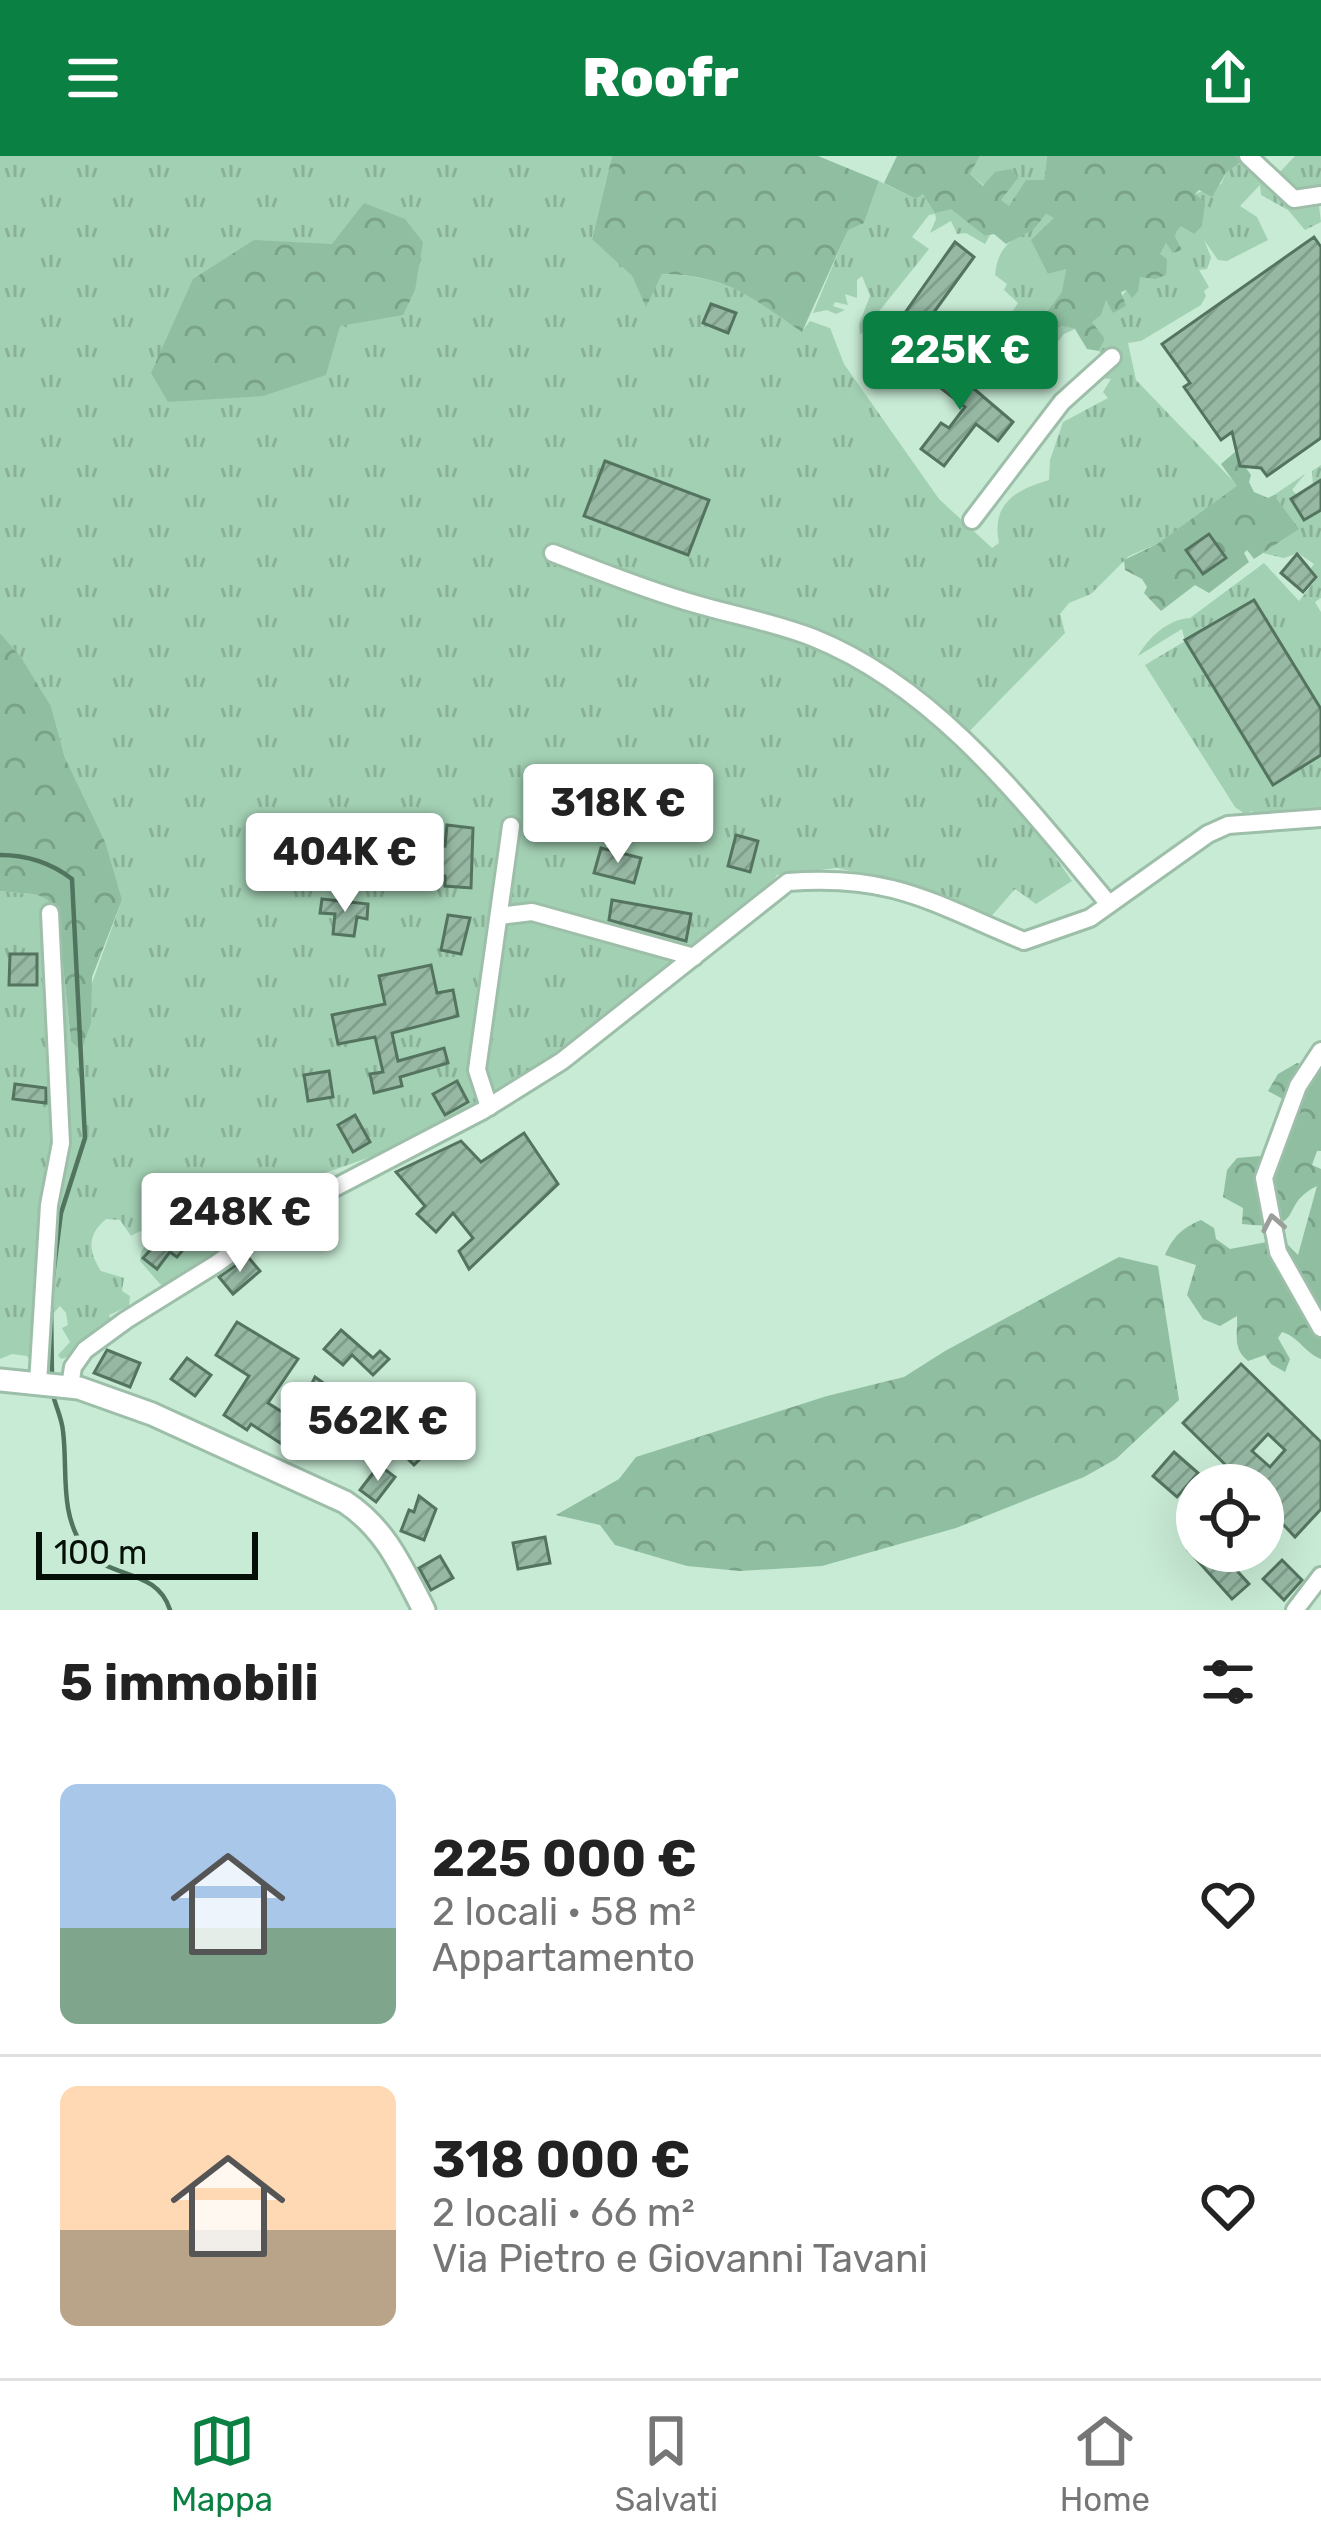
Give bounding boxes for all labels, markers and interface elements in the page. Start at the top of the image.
icon: menu [60,45,126,111]
icon: share [1195,45,1261,111]
text: Roofr [582,46,739,110]
pin: 225K € [862,311,1058,413]
text: 225K € [890,327,1030,373]
pin: 318K € [520,764,716,866]
text: 318K € [550,780,686,826]
pin: 404K € [247,813,443,915]
text: 404K € [273,829,417,875]
pin: 248K € [142,1173,338,1275]
text: 248K € [169,1189,311,1235]
one-way arrow [1261,1213,1287,1233]
pin: 562K € [280,1382,476,1484]
text: 562K € [308,1398,448,1444]
map controls [1176,1464,1284,1572]
button: locate [1176,1464,1284,1572]
scale bar [36,1526,258,1579]
text: 100 m [54,1533,147,1572]
icon: filters [1195,1649,1261,1715]
text: 5 immobili [60,1652,319,1713]
text: 225 000 € [432,1828,697,1889]
icon: home [156,1832,300,1976]
icon: heart [1195,1871,1261,1937]
text: 2 locali · 58 m² [432,1889,696,1935]
text: Appartamento [432,1935,695,1981]
text: 318 000 € [432,2129,691,2190]
icon: home [156,2134,300,2278]
icon: heart [1195,2173,1261,2239]
text: 2 locali · 66 m² [432,2190,695,2236]
text: Via Pietro e Giovanni Tavani [432,2236,928,2282]
tab: Mappa [171,2408,273,2519]
tab: Salvati [615,2408,718,2519]
tab: Home [1060,2408,1150,2519]

